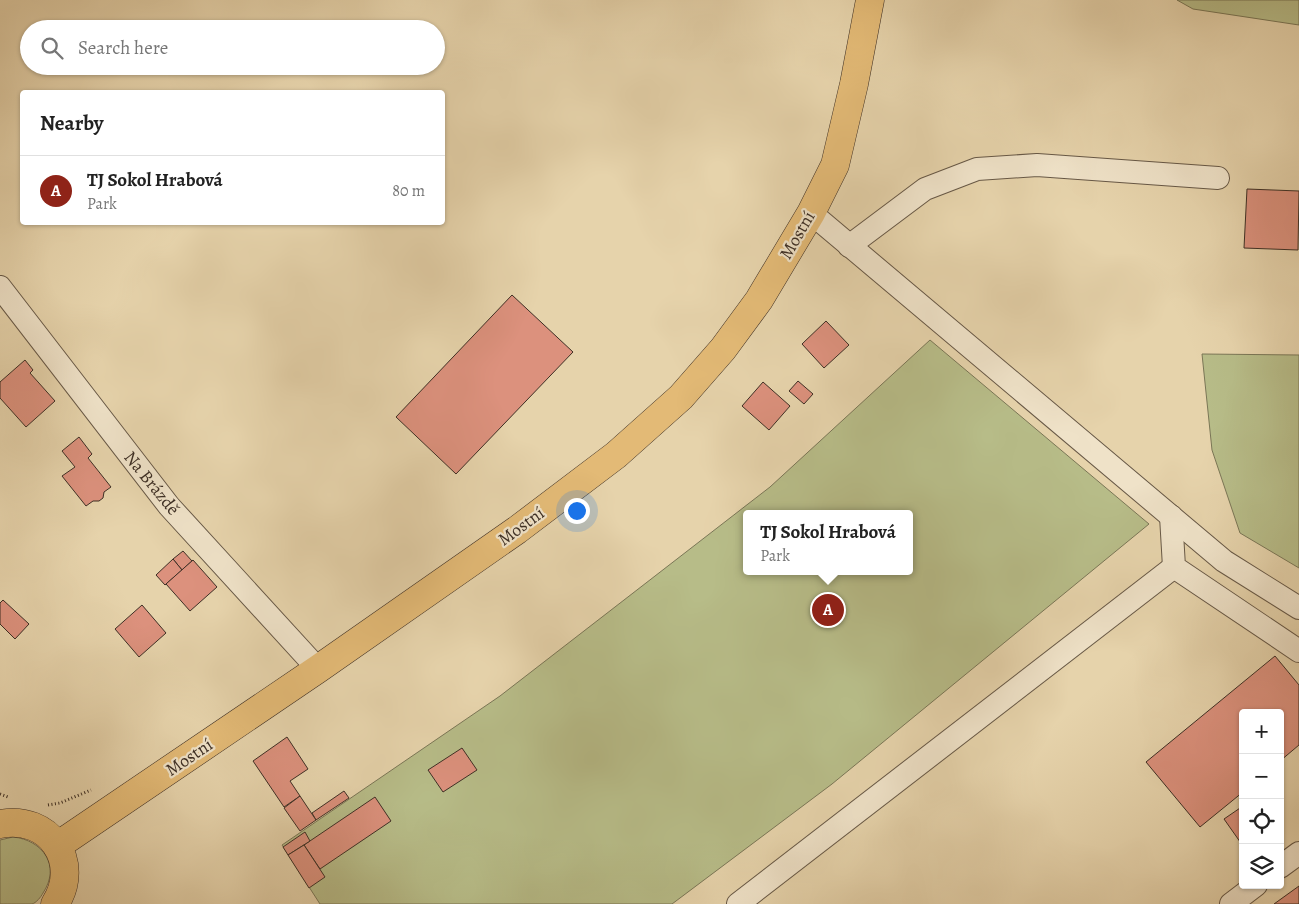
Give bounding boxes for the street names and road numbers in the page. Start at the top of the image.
street label: Mostní [774,206,820,264]
street label: Na Brázdě [119,446,185,520]
street label: Mostní [493,501,549,551]
street label: Mostní [161,733,217,781]

